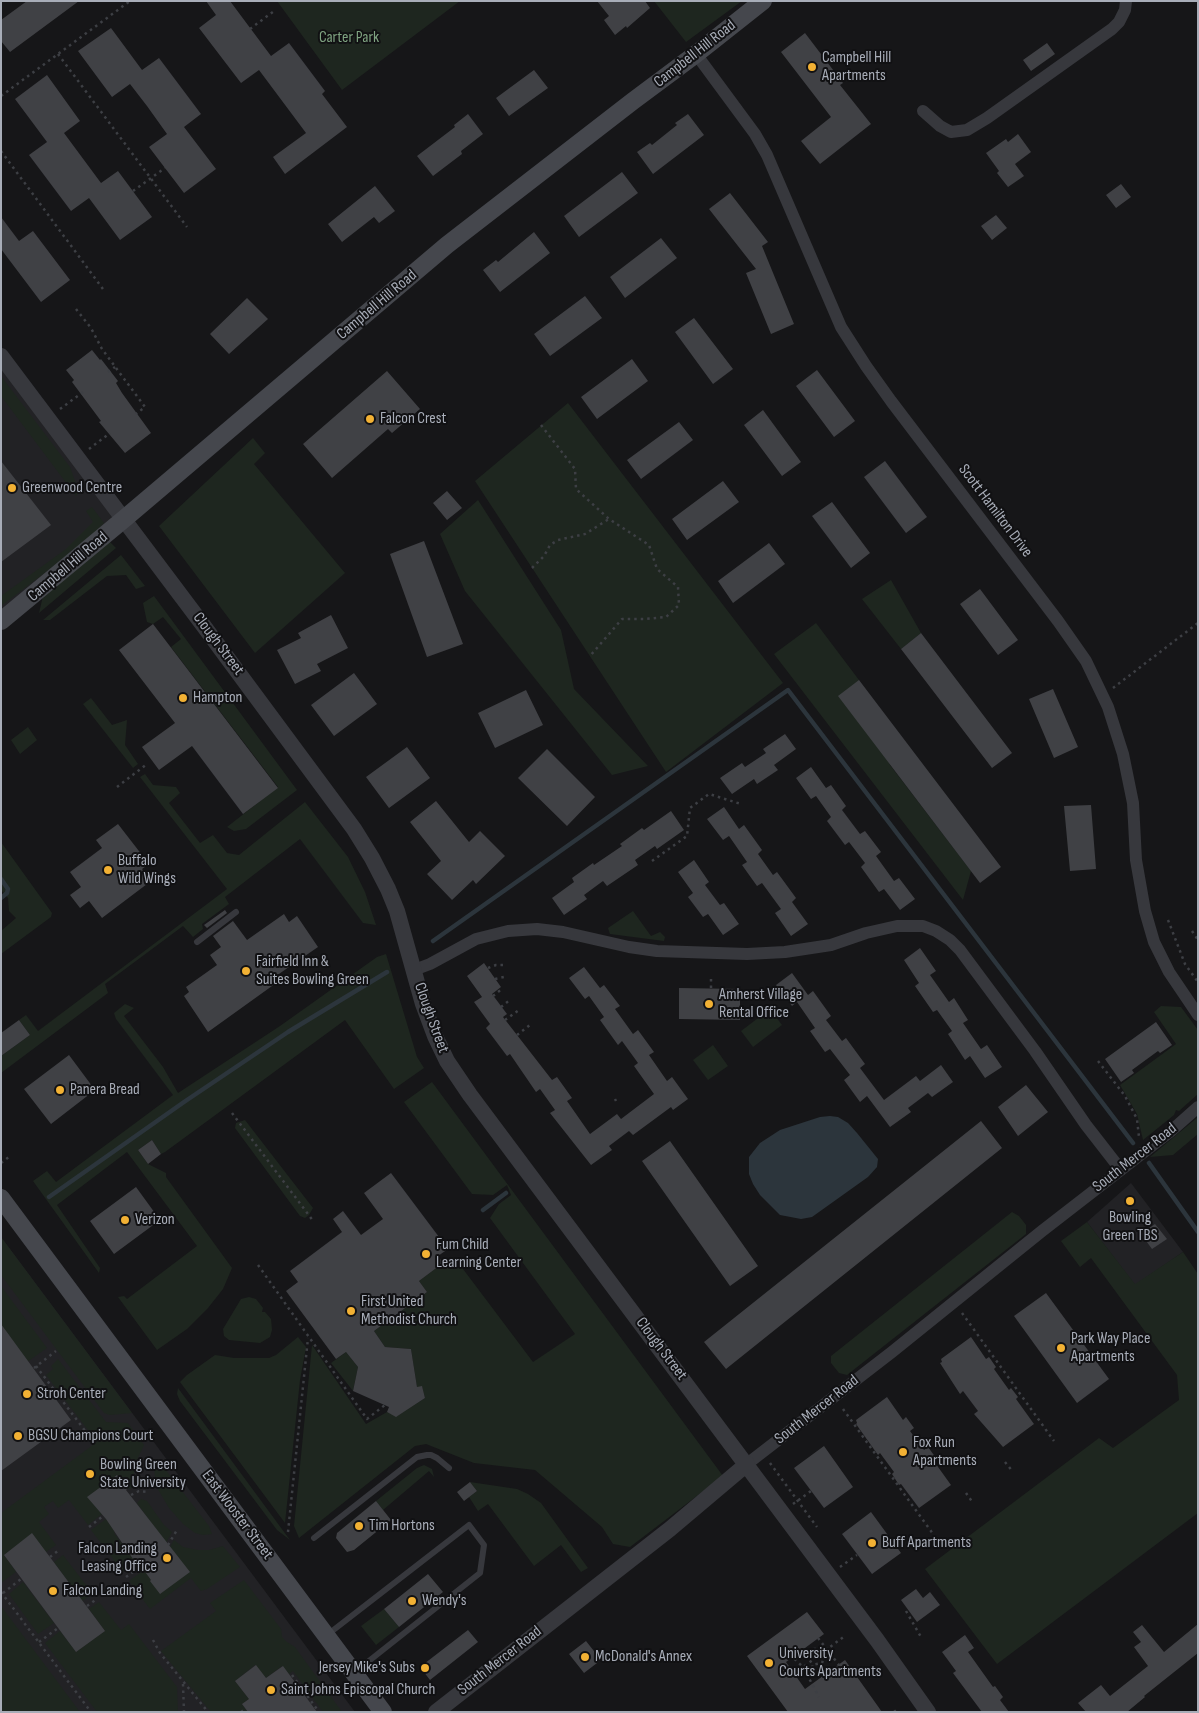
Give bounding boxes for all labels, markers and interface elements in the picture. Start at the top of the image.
street label: Campbell Hill Road [650,16,740,92]
park label: Carter Park [319,28,379,48]
place label: Campbell Hill Apartments [822,48,891,86]
marker: Campbell Hill Apartments [806,61,818,73]
street label: Campbell Hill Road [333,266,421,344]
place label: Falcon Crest [380,409,446,429]
marker: Falcon Crest [364,413,376,425]
street label: Scott Hamilton Drive [954,461,1036,561]
place label: Greenwood Centre [22,478,122,498]
marker: Greenwood Centre [6,482,18,494]
street label: Campbell Hill Road [24,528,112,606]
street label: Clough Street [188,609,248,679]
place label: Hampton [193,688,242,708]
marker: Hampton [177,692,189,704]
place label: Buffalo Wild Wings [118,851,176,889]
marker: Buffalo Wild Wings [102,864,114,876]
place label: Fairfield Inn & Suites Bowling Green [256,952,369,990]
marker: Fairfield Inn & Suites Bowling Green [240,965,252,977]
street label: Clough Street [409,980,453,1056]
place label: Amherst Village Rental Office [719,985,802,1023]
marker: Amherst Village Rental Office [703,998,715,1010]
place label: Panera Bread [70,1080,140,1100]
marker: Panera Bread [54,1084,66,1096]
street label: South Mercer Road [1089,1119,1181,1197]
marker: Bowling Green TBS [1124,1195,1136,1207]
place label: Bowling Green TBS [1102,1208,1158,1246]
place label: Verizon [135,1210,175,1230]
marker: Verizon [119,1214,131,1226]
place label: Fum Child Learning Center [436,1235,521,1273]
marker: Fum Child Learning Center [420,1248,432,1260]
place label: First United Methodist Church [361,1292,457,1330]
marker: First United Methodist Church [345,1305,357,1317]
street label: Clough Street [631,1314,691,1384]
place label: Park Way Place Apartments [1071,1329,1150,1367]
marker: Park Way Place Apartments [1055,1342,1067,1354]
street label: South Mercer Road [771,1371,863,1449]
place label: Stroh Center [37,1384,106,1404]
marker: Stroh Center [21,1388,33,1400]
place label: BGSU Champions Court [28,1426,153,1446]
marker: BGSU Champions Court [12,1430,24,1442]
place label: Fox Run Apartments [913,1433,977,1471]
marker: Fox Run Apartments [897,1446,909,1458]
place label: Bowling Green State University [100,1455,186,1493]
street label: East Wooster Street [197,1467,277,1563]
marker: Bowling Green State University [84,1468,96,1480]
place label: Tim Hortons [369,1516,435,1536]
marker: Tim Hortons [353,1520,365,1532]
place label: Buff Apartments [882,1533,971,1553]
marker: Buff Apartments [866,1537,878,1549]
place label: Falcon Landing Leasing Office [78,1539,157,1577]
marker: Falcon Landing Leasing Office [161,1552,173,1564]
place label: Falcon Landing [63,1581,142,1601]
marker: Falcon Landing [47,1585,59,1597]
place label: Wendy's [422,1591,467,1611]
marker: Wendy's [406,1595,418,1607]
street label: South Mercer Road [454,1622,546,1700]
place label: University Courts Apartments [779,1644,882,1682]
place label: McDonald's Annex [595,1647,692,1667]
marker: McDonald's Annex [579,1651,591,1663]
marker: University Courts Apartments [763,1657,775,1669]
place label: Jersey Mike's Subs [319,1658,415,1678]
marker: Jersey Mike's Subs [419,1662,431,1674]
place label: Saint Johns Episcopal Church [281,1680,435,1700]
marker: Saint Johns Episcopal Church [265,1684,277,1696]

